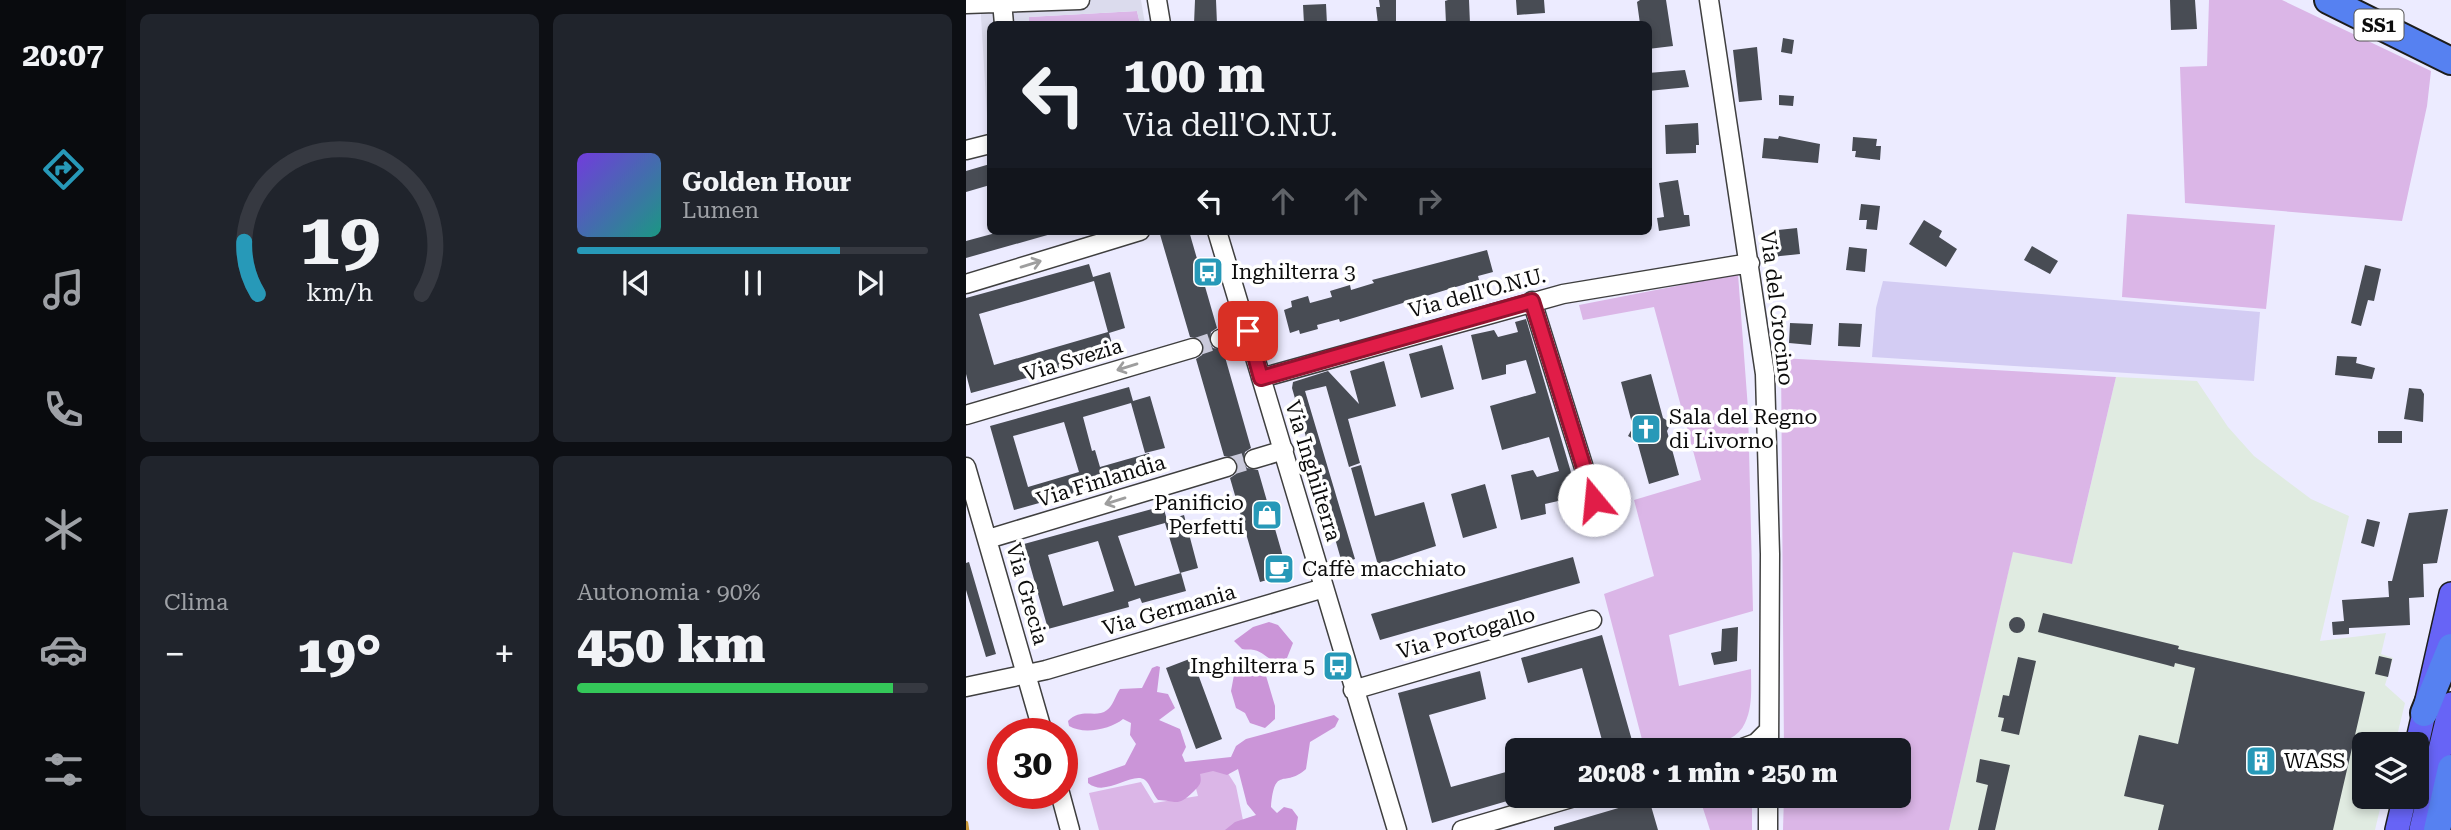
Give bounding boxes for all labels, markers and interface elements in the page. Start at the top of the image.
road number: SS1 [2354,10,2404,41]
text: 20:07 [22,36,104,74]
text: 100 m [1123,47,1265,104]
icon: left [1008,49,1099,140]
text: Via dell'O.N.U. [1123,106,1338,144]
icon: directions [39,145,88,194]
text: Golden Hour [682,167,851,197]
icon: left [1191,182,1229,220]
icon: ahead [1264,182,1302,220]
icon: ahead [1337,182,1375,220]
icon: right [1410,182,1448,220]
text: 19 [299,197,380,282]
text: Lumen [682,197,759,224]
street label: Via del Crocino [1756,229,1798,387]
bus stop icon: Inghilterra 3 [1191,255,1225,289]
one-way arrow [1020,257,1042,269]
place label: Inghilterra 3 [1231,260,1356,284]
street label: Via dell'O.N.U. [1406,263,1548,323]
icon: previous [617,264,655,302]
icon: pause [734,264,772,302]
icon: next [851,264,889,302]
icon: music [39,265,88,314]
text: km/h [306,278,373,307]
pin [1218,301,1278,361]
icon: arrive [1229,312,1267,350]
street label: Via Svezia [1021,333,1126,386]
one-way arrow [1117,362,1139,375]
icon: phone [39,385,88,434]
street label: Via Inghilterra [1280,398,1346,545]
place label: Sala del Regno di Livorno [1669,405,1817,453]
church icon: Sala del Regno di Livorno [1629,412,1663,446]
street label: Via Finlandia [1034,450,1169,512]
position arrow [1557,463,1631,537]
place label: Panificio Perfetti [1154,491,1244,539]
one-way arrow [1104,495,1126,508]
shop icon: Panificio Perfetti [1250,498,1284,532]
icon: climate [39,505,88,554]
street label: Via Grecia [1001,541,1053,648]
cafe icon: Caffè macchiato [1262,552,1296,586]
place label: Caffè macchiato [1302,557,1466,581]
text: Autonomia · 90% [577,579,761,606]
street label: Via Germania [1100,579,1239,640]
text: Clima [164,589,228,616]
street label: Via Portogallo [1394,602,1538,664]
text: 450 km [577,614,765,675]
text: 19° [297,624,382,685]
icon: car [39,625,88,674]
text: − [164,632,185,676]
text: + [494,632,515,676]
bus stop icon: Inghilterra 5 [1321,649,1355,683]
place label: Inghilterra 5 [1190,654,1315,678]
speed limit sign: 30 [987,718,1078,809]
map controls [2352,732,2429,809]
button: layers [2352,732,2429,809]
building icon: WASS [2244,744,2278,778]
icon: filters [39,745,88,794]
place label: WASS [2284,749,2346,773]
text: 20:08 · 1 min · 250 m [1578,758,1838,788]

